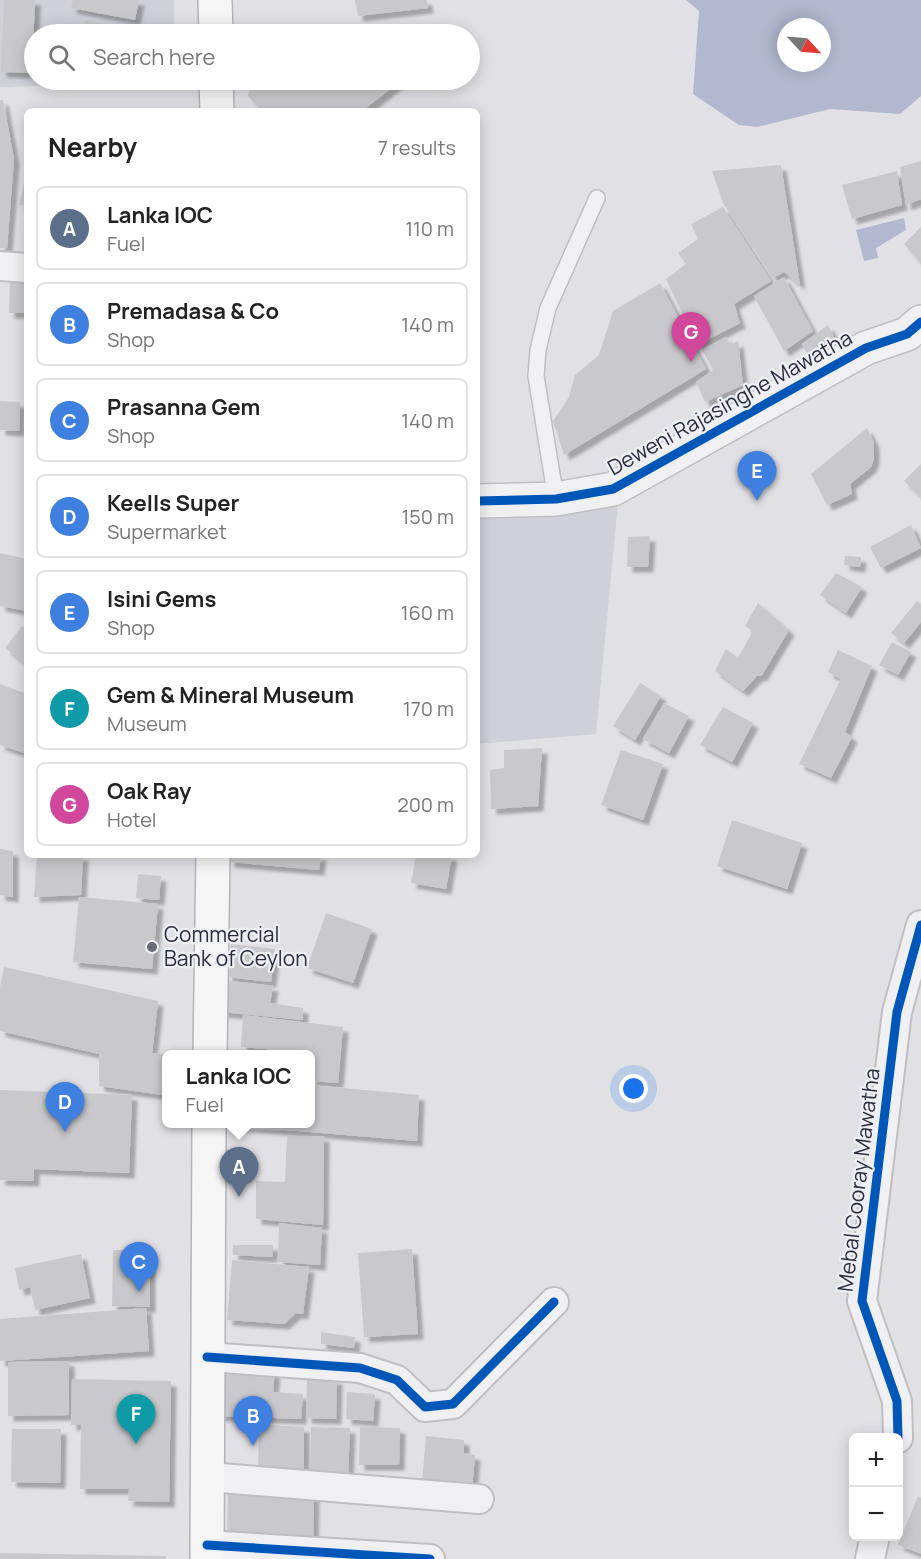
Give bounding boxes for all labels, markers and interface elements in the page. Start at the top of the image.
north arrow [777,18,831,72]
search box [24,24,480,90]
icon: search [45,41,78,74]
text: Search here [93,42,215,72]
text: Nearby [48,129,137,165]
text: 7 results [378,134,456,161]
text: Lanka IOC [107,200,213,230]
text: A [63,215,76,242]
text: 110 m [405,215,454,242]
text: Fuel [107,230,145,257]
text: Premadasa & Co [107,296,279,326]
text: B [63,311,76,338]
text: 140 m [401,311,454,338]
pin: G [672,312,710,362]
street label: Deweni Rajasinghe Mawatha [602,323,857,481]
text: Shop [107,326,155,353]
text: Prasanna Gem [107,392,260,422]
text: C [62,407,77,434]
text: 140 m [401,407,454,434]
text: Shop [107,422,155,449]
pin: E [738,452,777,501]
text: Keells Super [107,488,239,518]
text: D [62,503,77,530]
text: 150 m [401,503,454,530]
text: Supermarket [107,518,227,545]
text: Isini Gems [107,584,216,614]
text: E [64,599,75,626]
text: 160 m [401,599,454,626]
text: Shop [107,614,155,641]
text: Gem & Mineral Museum [107,680,354,710]
text: F [64,695,75,722]
text: 170 m [403,695,454,722]
text: Museum [107,710,187,737]
text: Oak Ray [107,776,191,806]
text: G [62,791,77,818]
text: 200 m [397,791,454,818]
text: Hotel [107,806,157,833]
place label: Commercial Bank of Ceylon [164,920,308,972]
marker: Commercial Bank of Ceylon [145,940,159,954]
popup [162,1050,315,1128]
text: Lanka IOC [186,1061,291,1091]
street label: Mebal Cooray Mawatha [830,1066,886,1293]
your location [619,1074,648,1103]
pin: D [46,1082,84,1132]
text: Fuel [186,1091,224,1118]
pin: A [220,1148,258,1197]
pin: C [120,1242,158,1292]
pin: F [116,1394,156,1444]
pin: B [234,1396,272,1446]
map controls [849,1433,903,1541]
button: + [849,1433,903,1487]
button: − [849,1487,903,1541]

